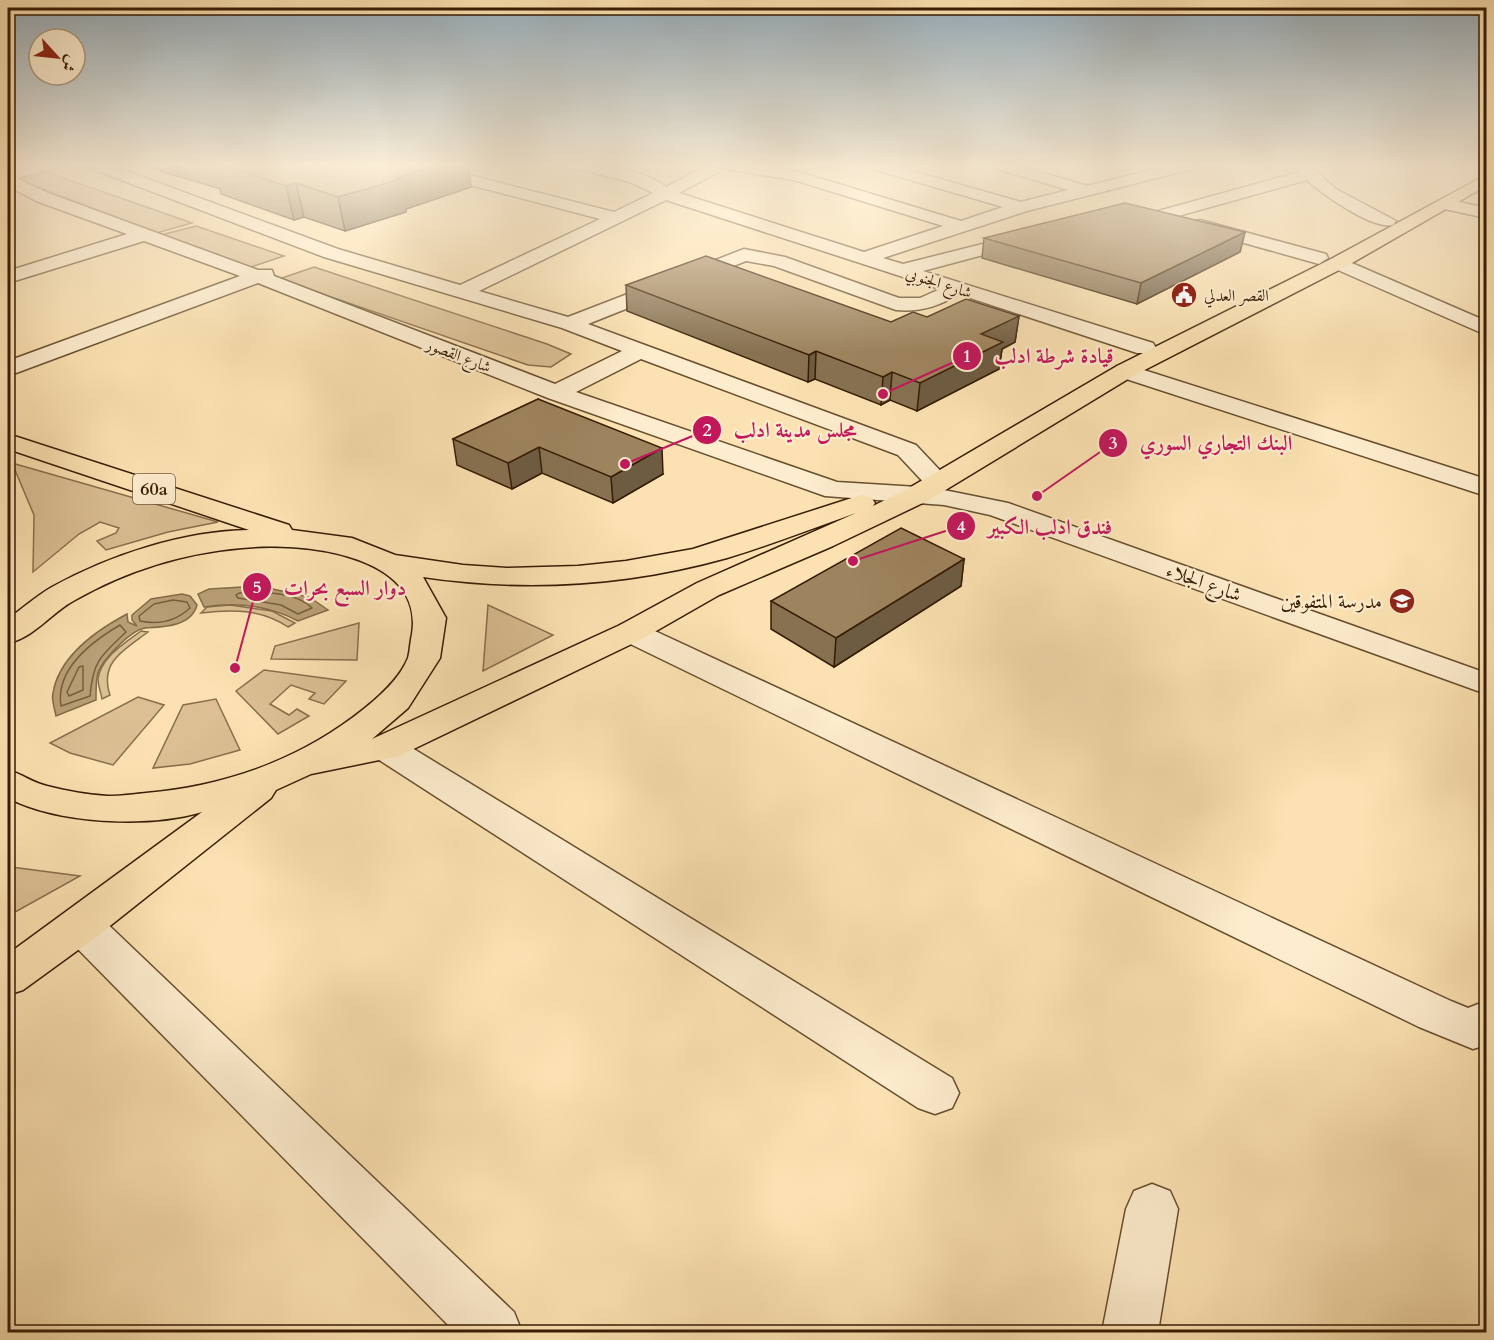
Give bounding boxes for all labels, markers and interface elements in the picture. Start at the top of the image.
north arrow [27,27,87,87]
text: ش [56,51,83,75]
street label: شارع الجنوبي [902,262,974,306]
public building icon: القصر العدلي [1169,280,1199,310]
place label: القصر العدلي [1204,285,1269,308]
street label: شارع القصور [420,333,494,380]
callout: قيادة شرطة ادلب [952,336,1126,375]
text: قيادة شرطة ادلب [994,342,1114,371]
text: 1 [962,344,972,369]
callout: مجلس مدينة ادلب [692,410,868,449]
text: مجلس مدينة ادلب [734,416,858,445]
text: 2 [702,418,712,443]
callout: البنك التجاري السوري [1098,423,1305,462]
text: البنك التجاري السوري [1140,429,1292,460]
text: 3 [1108,431,1118,456]
road number: 60a [133,474,175,504]
callout: فندق ادلب الكبير [946,507,1125,546]
text: فندق ادلب الكبير [986,513,1112,542]
text: 4 [956,515,966,540]
street label: شارع الجلاء [1161,556,1245,612]
callout: دوار السبع بحرات [242,568,418,607]
text: دوار السبع بحرات [284,574,406,607]
text: 5 [252,575,262,600]
school or university icon: مدرسة المتفوقين [1387,586,1417,616]
place label: مدرسة المتفوقين [1281,588,1382,615]

